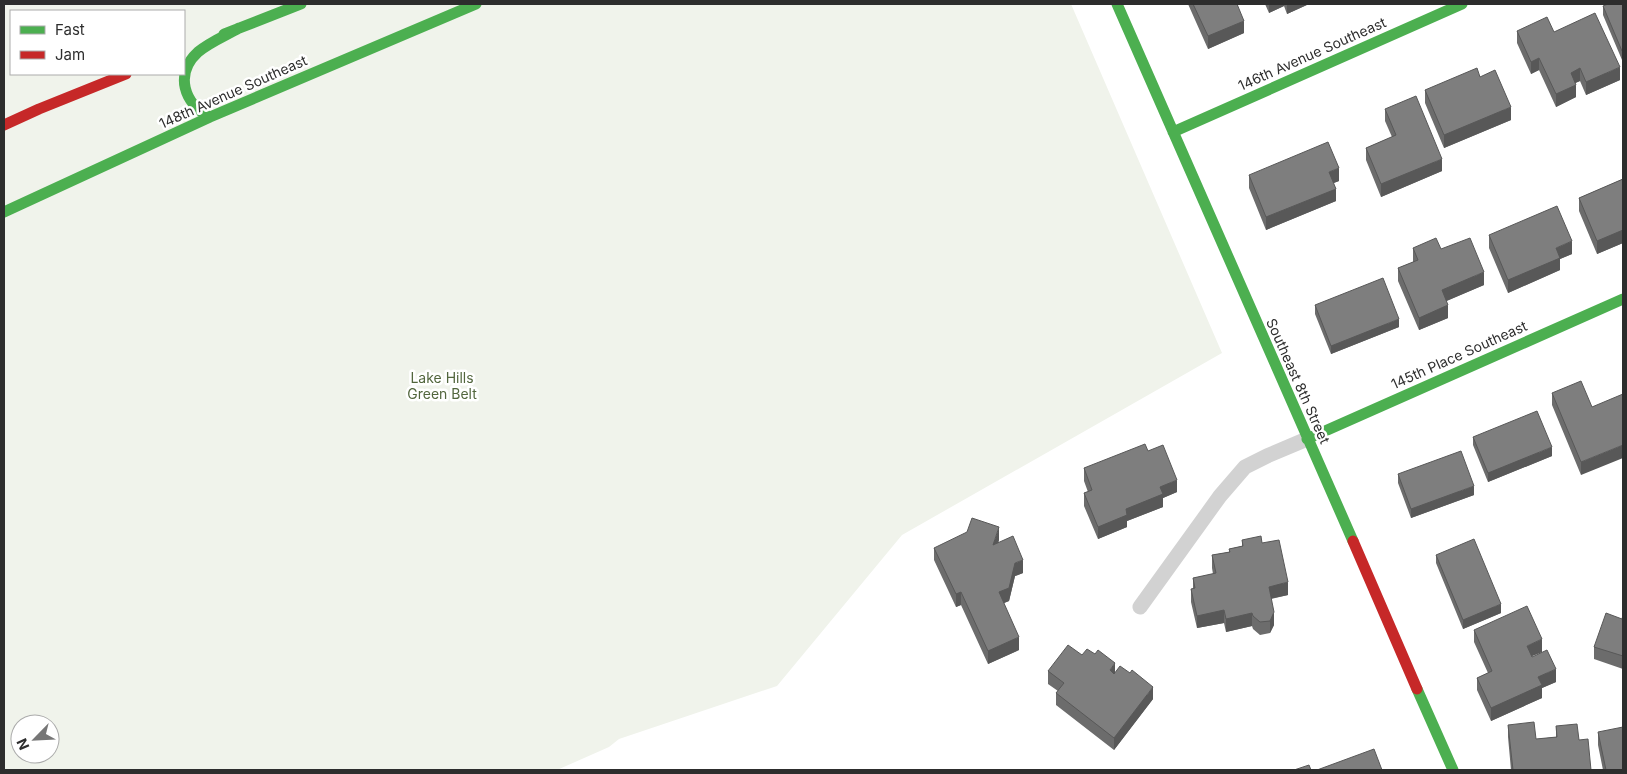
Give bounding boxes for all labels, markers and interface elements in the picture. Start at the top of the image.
legend [10,10,185,75]
street label: 146th Avenue Southeast [1235,13,1389,94]
text: Fast [55,20,85,39]
text: Jam [55,45,85,64]
street label: 148th Avenue Southeast [156,51,310,132]
street label: Southeast 8th Street [1263,315,1334,447]
street label: 145th Place Southeast [1388,317,1530,392]
park label: Lake Hills Green Belt [407,369,477,402]
north arrow [10,714,60,764]
text: N [13,736,33,753]

